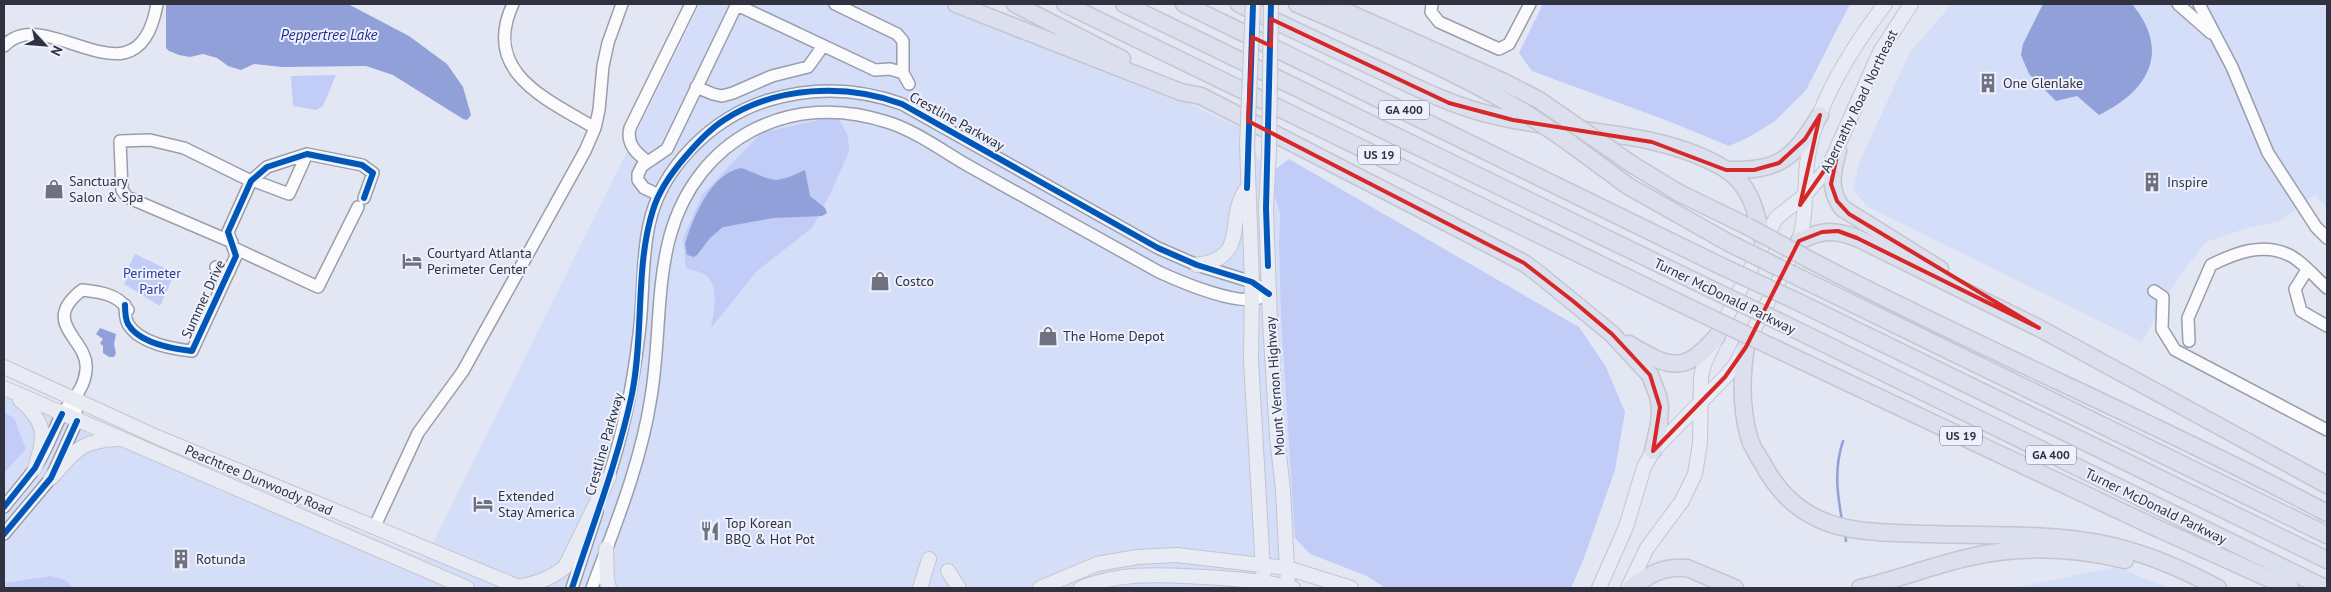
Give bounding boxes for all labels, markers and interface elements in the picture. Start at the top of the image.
north arrow [20,20,70,70]
water label: Peppertree Lake [281,25,378,44]
street label: Abernathy Road Northeast [1817,26,1902,175]
text: N [47,43,67,59]
building icon: One Glenlake [1977,72,1999,94]
place label: One Glenlake [2003,74,2083,92]
street label: Crestline Parkway [906,87,1008,155]
road number: GA 400 [1379,100,1429,120]
road number: US 19 [1358,146,1400,164]
building icon: Inspire [2141,171,2163,193]
place label: Sanctuary Salon & Spa [69,172,144,206]
place label: Inspire [2167,173,2208,191]
shop icon: Sanctuary Salon & Spa [43,178,65,200]
place label: Courtyard Atlanta Perimeter Center [427,244,532,278]
hotel icon: Courtyard Atlanta Perimeter Center [401,250,423,272]
street label: Turner McDonald Parkway [1651,254,1799,338]
street label: Summer Drive [177,257,229,341]
park label: Perimeter Park [123,264,181,298]
shop icon: Costco [869,270,891,292]
place label: Costco [895,272,934,290]
street label: Mount Vernon Highway [1261,315,1289,456]
shop icon: The Home Depot [1037,325,1059,347]
place label: The Home Depot [1063,327,1165,345]
street label: Crestline Parkway [581,390,627,497]
road number: US 19 [1940,426,1982,446]
street label: Peachtree Dunwoody Road [182,441,336,519]
road number: GA 400 [2026,446,2076,464]
street label: Turner McDonald Parkway [2082,464,2230,548]
place label: Extended Stay America [498,487,575,521]
hotel icon: Extended Stay America [472,493,494,515]
place label: Top Korean BBQ & Hot Pot [725,514,815,548]
restaurant icon: Top Korean BBQ & Hot Pot [699,520,721,542]
building icon: Rotunda [170,548,192,570]
place label: Rotunda [196,550,246,568]

